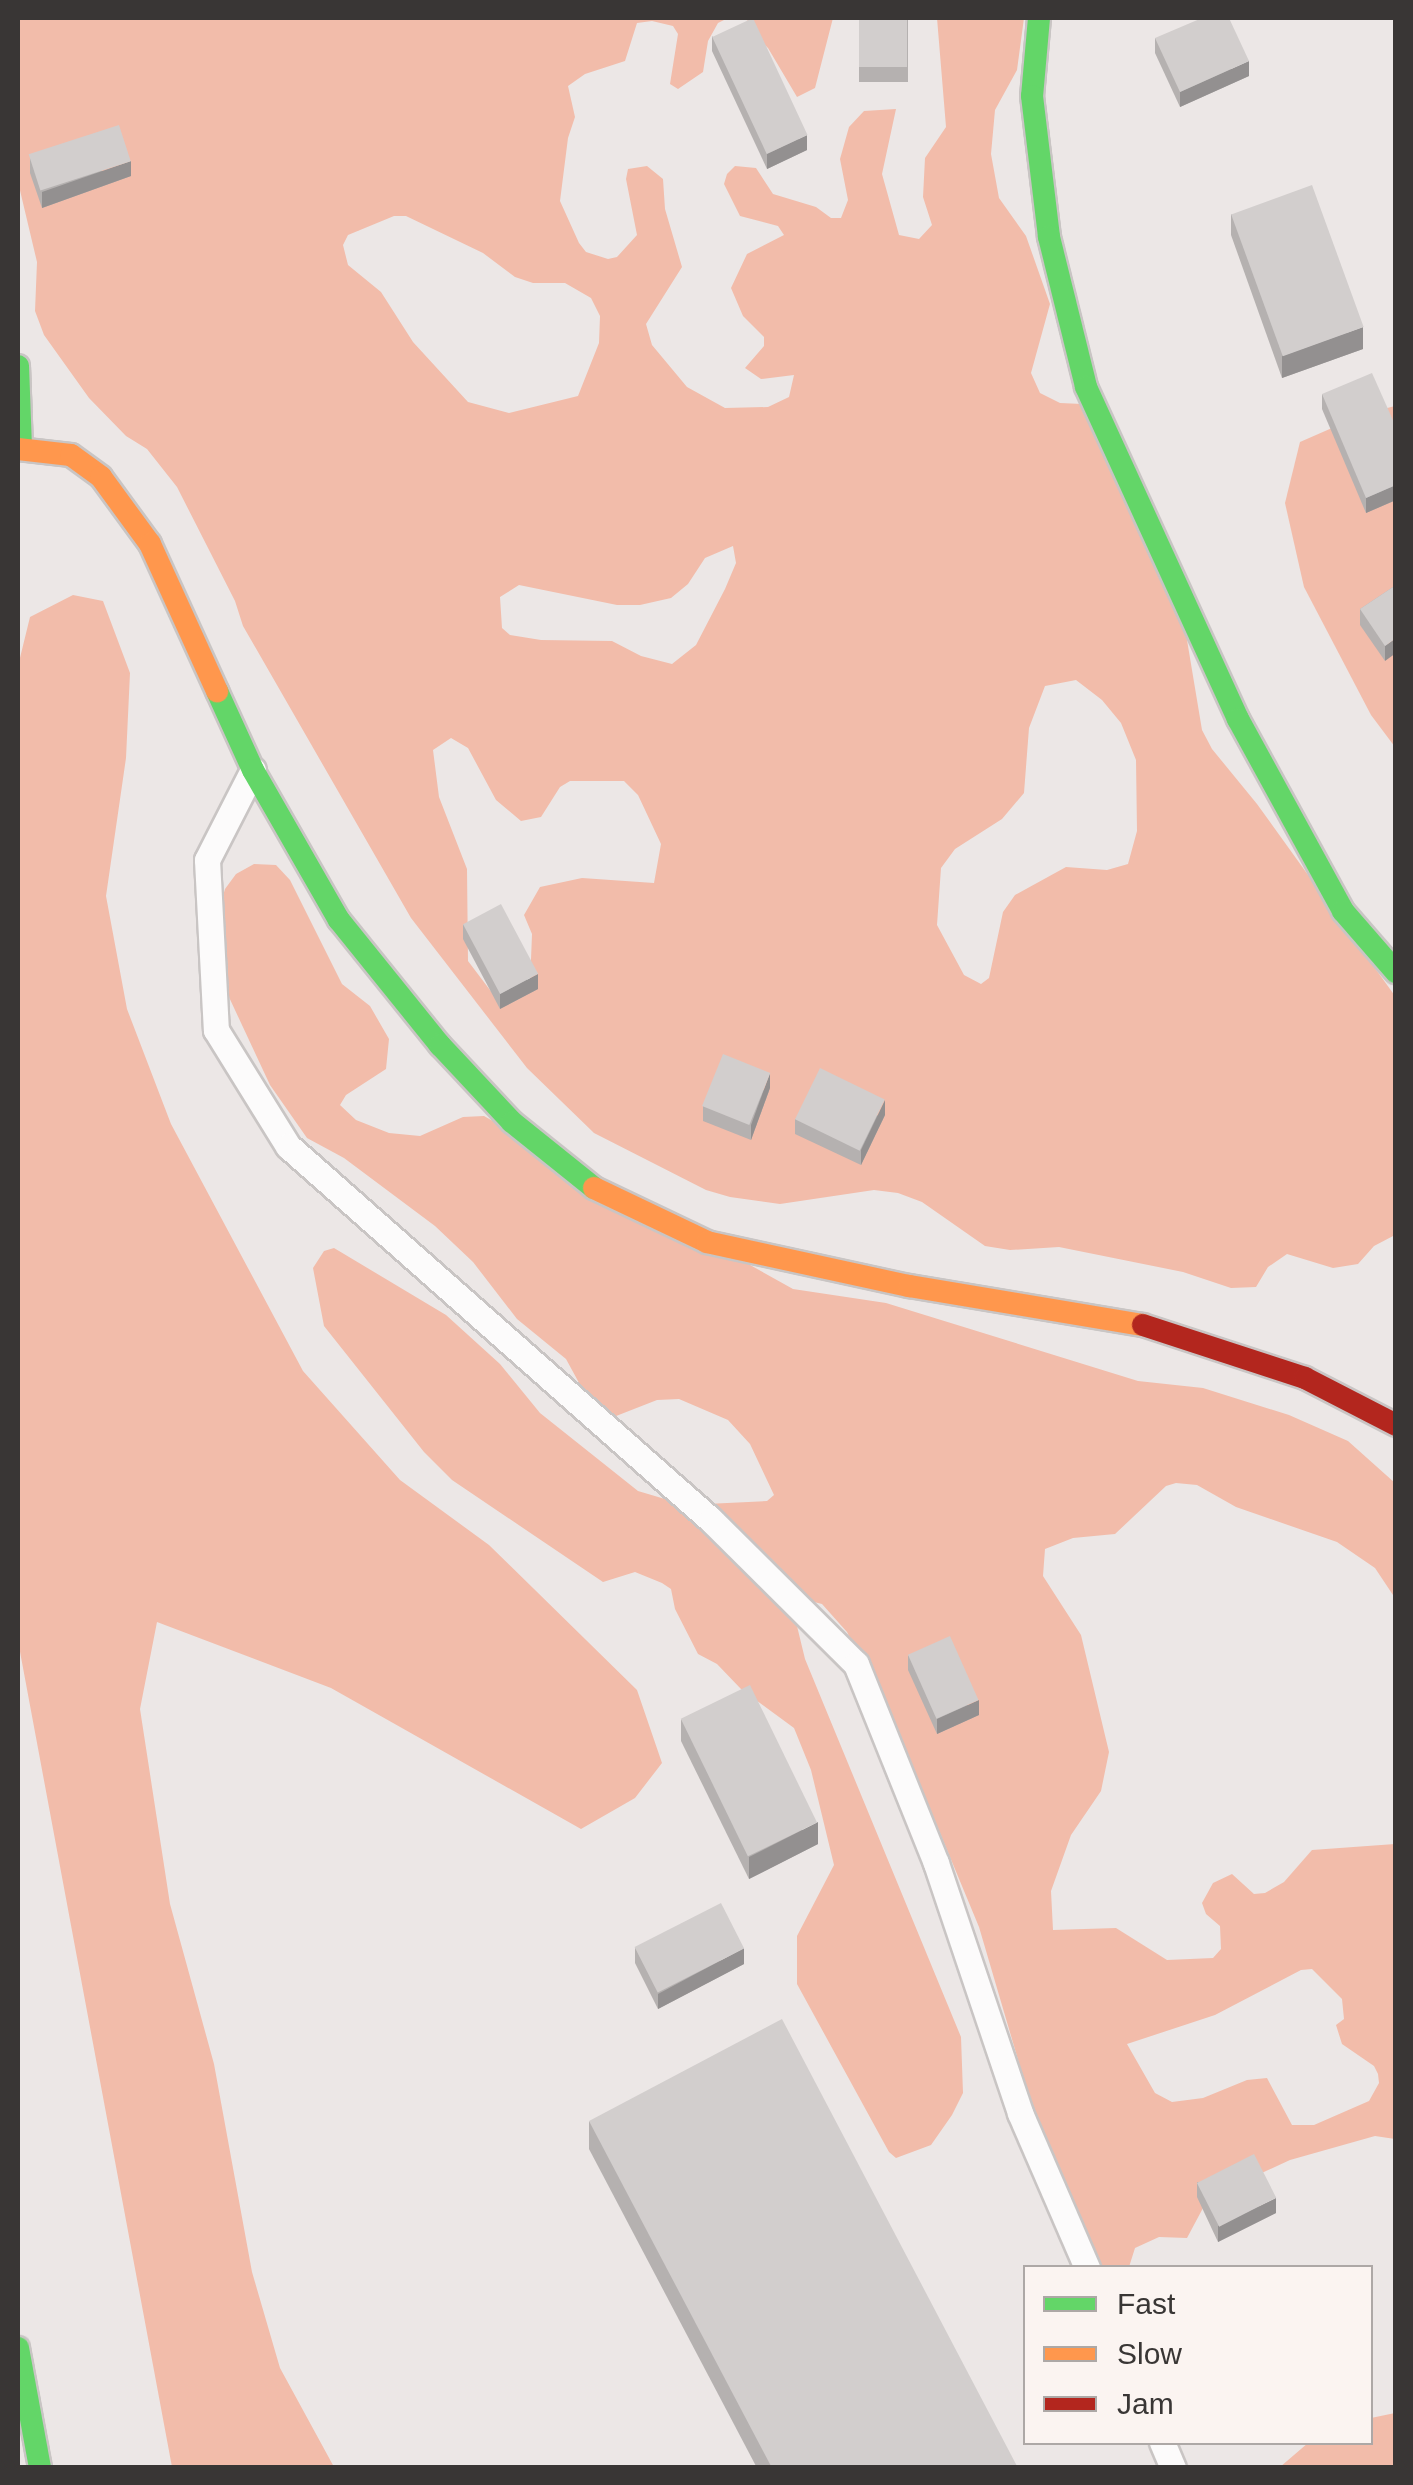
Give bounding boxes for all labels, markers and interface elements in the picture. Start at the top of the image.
legend [1023,2265,1373,2445]
text: Fast [1117,2287,1175,2320]
text: Slow [1117,2337,1182,2370]
text: Jam [1117,2387,1174,2420]

